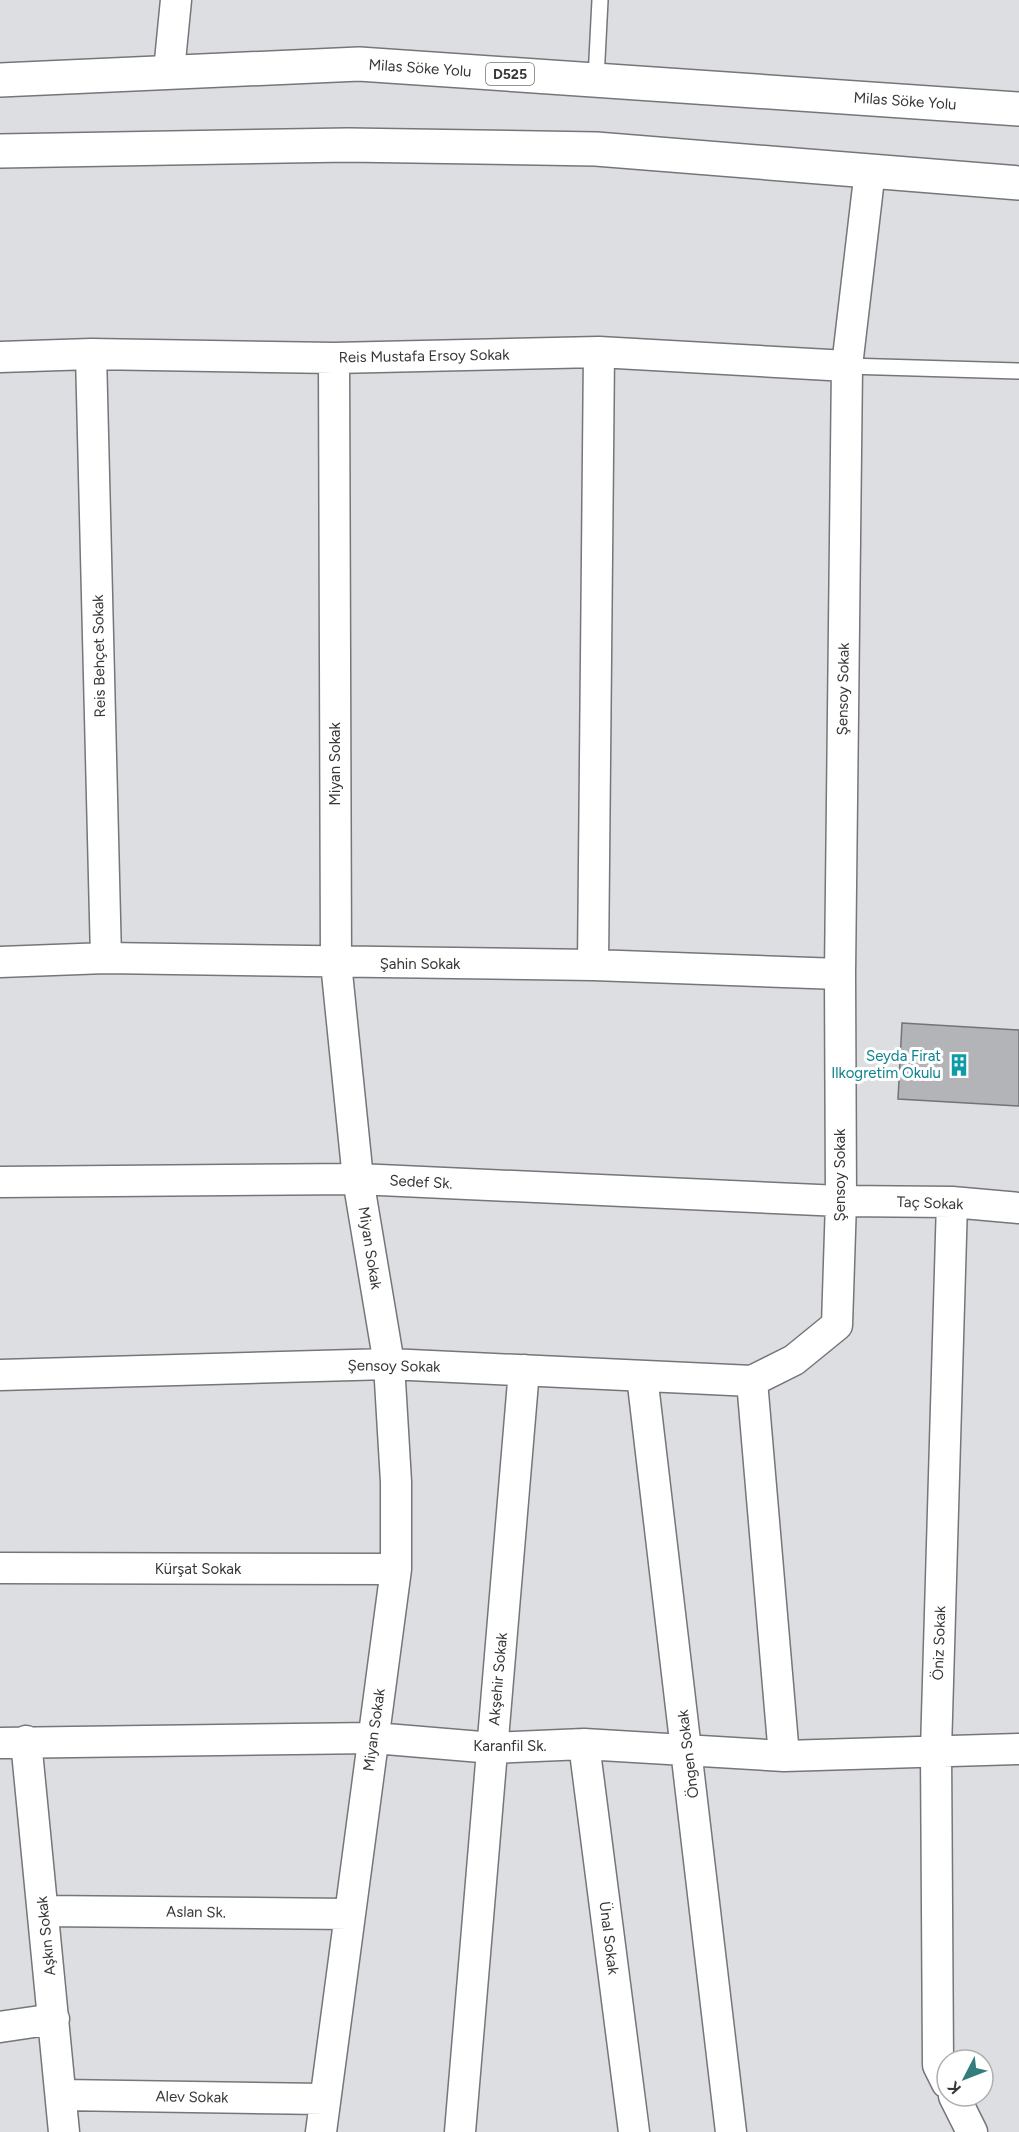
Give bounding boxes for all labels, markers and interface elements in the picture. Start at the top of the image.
street label: Milas Söke Yolu [368,55,472,81]
road number: D525 [486,63,534,85]
street label: Milas Söke Yolu [853,88,957,114]
street label: Reis Mustafa Ersoy Sokak [338,345,510,366]
street label: Reis Behçet Sokak [89,594,109,718]
street label: Şensoy Sokak [833,642,853,736]
street label: Miyan Sokak [326,721,344,806]
street label: Şahin Sokak [380,955,461,973]
place label: Seyda Firat Ilkogretim Okulu [831,1047,941,1082]
building icon: Seyda Firat Ilkogretim Okulu [946,1052,972,1078]
street label: Şensoy Sokak [831,1128,849,1221]
street label: Sedef Sk. [389,1171,453,1193]
street label: Taç Sokak [896,1193,964,1213]
street label: Miyan Sokak [355,1205,386,1291]
street label: Şensoy Sokak [347,1356,441,1376]
street label: Kürşat Sokak [155,1560,242,1578]
street label: Öniz Sokak [929,1605,949,1681]
street label: Akşehir Sokak [485,1631,511,1726]
street label: Miyan Sokak [359,1687,389,1773]
street label: Öngen Sokak [674,1708,702,1799]
street label: Karanfil Sk. [473,1737,547,1755]
street label: Aşkın Sokak [33,1895,59,1977]
street label: Ünal Sokak [596,1900,623,1976]
street label: Aslan Sk. [166,1902,226,1922]
north arrow [935,2048,995,2108]
text: K [943,2077,965,2098]
street label: Alev Sokak [155,2087,229,2107]

